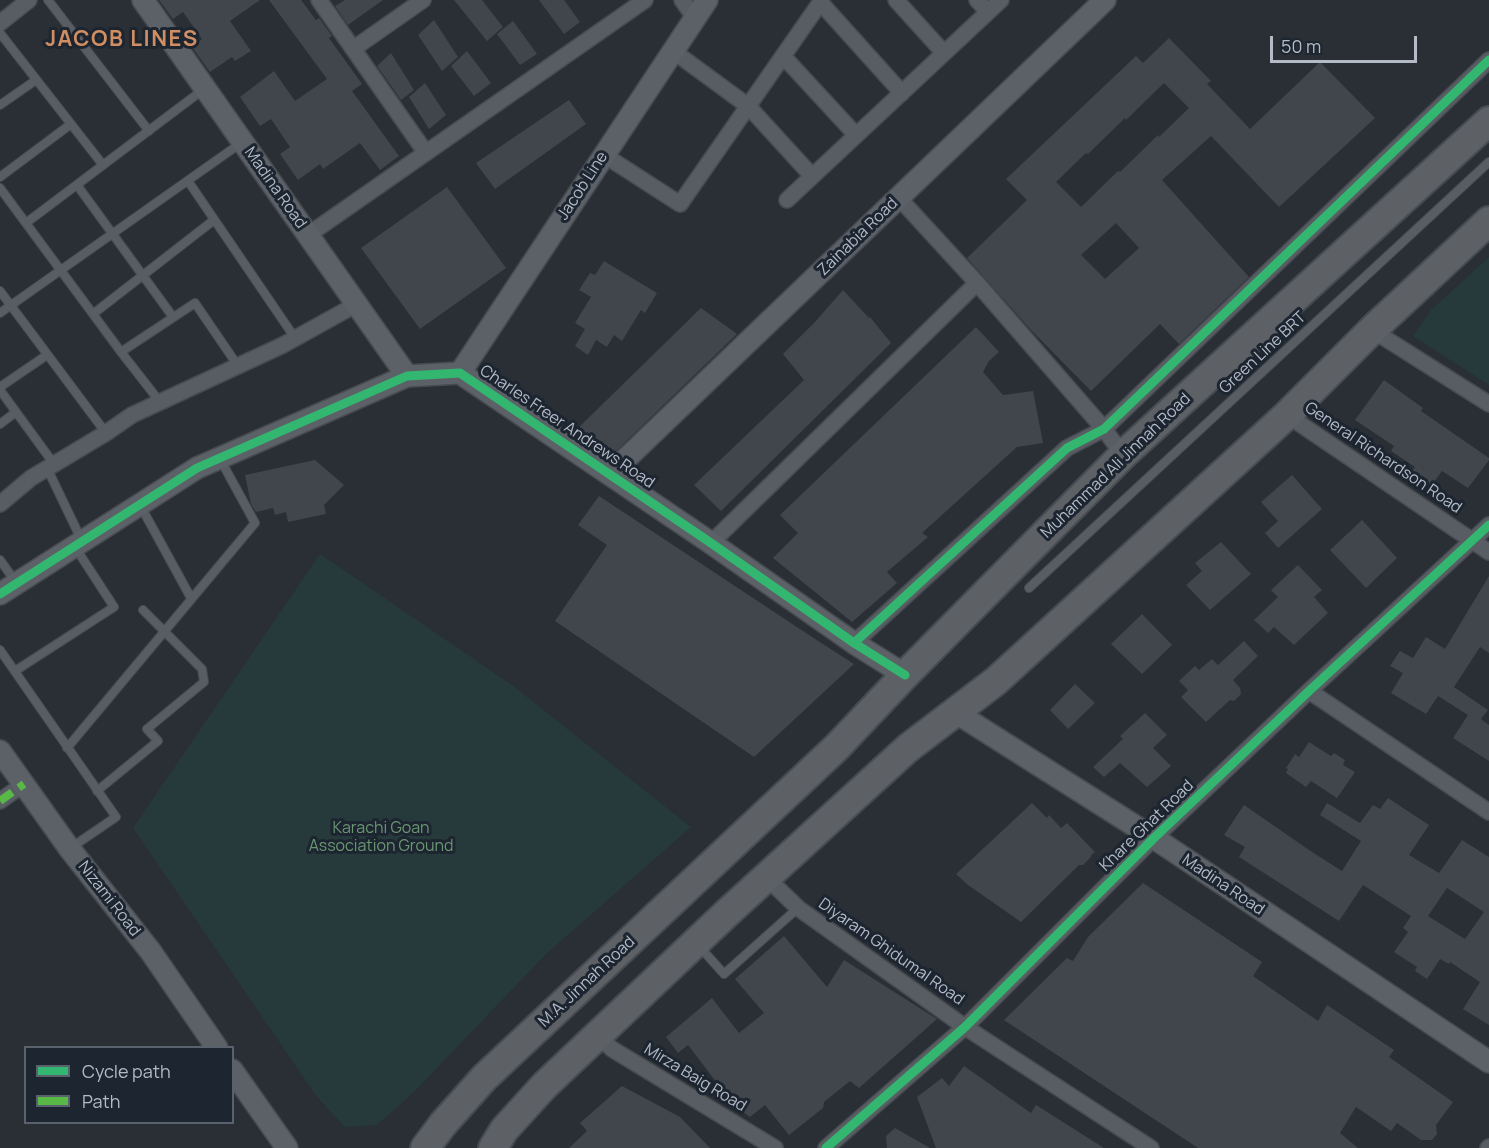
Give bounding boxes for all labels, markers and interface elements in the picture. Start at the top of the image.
scale bar [1273,24,1420,62]
district label: JACOB LINES [45,27,199,53]
text: 50 m [1281,34,1321,58]
street label: Madina Road [240,144,310,232]
street label: Jacob Line [554,148,612,224]
street label: Zainabia Road [814,194,902,280]
street label: Green Line BRT [1216,308,1310,398]
street label: Charles Freer Andrews Road [476,361,658,493]
street label: Muhammad Ali Jinnah Road [1037,389,1195,543]
street label: General Richardson Road [1301,398,1465,518]
street label: Khare Ghat Road [1096,776,1198,876]
park label: Karachi Goan Association Ground [309,819,453,857]
street label: Madina Road [1178,850,1268,920]
street label: Nizami Road [74,858,144,940]
street label: Diyaram Ghidumal Road [814,894,968,1010]
street label: M.A. Jinnah Road [535,933,639,1031]
street label: Mirza Baig Road [640,1040,750,1116]
legend [24,1046,234,1124]
text: Cycle path [82,1059,171,1083]
text: Path [82,1089,120,1113]

